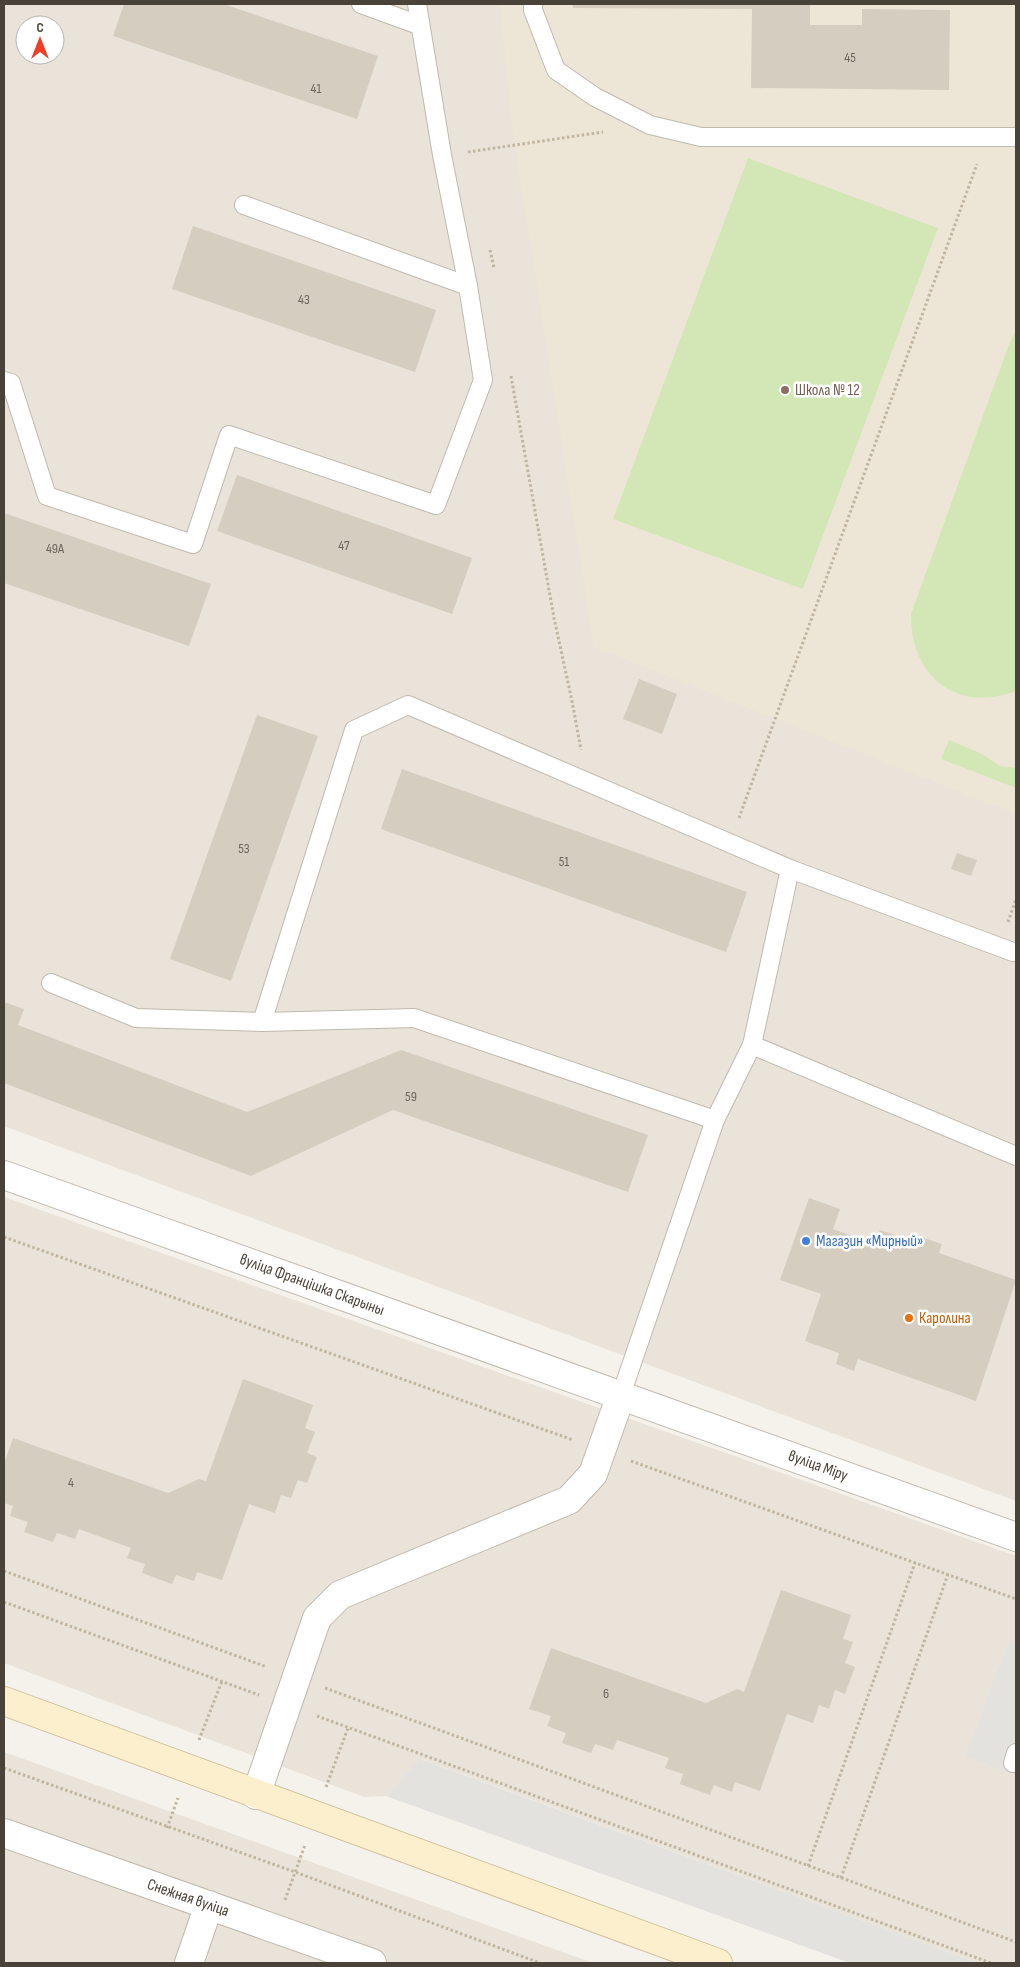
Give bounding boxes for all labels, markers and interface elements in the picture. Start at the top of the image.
north arrow [15,15,65,65]
text: С [36,19,44,36]
house number: 45 [844,49,856,66]
house number: 41 [311,80,321,97]
house number: 43 [298,291,310,308]
place label: Школа № 12 [795,381,860,400]
marker: Школа № 12 [779,384,791,396]
house number: 47 [338,537,350,554]
house number: 49А [46,540,65,557]
house number: 53 [238,840,250,857]
house number: 51 [559,853,569,870]
house number: 59 [405,1088,417,1105]
place label: Магазин «Мирный» [816,1232,923,1251]
marker: Магазин «Мирный» [800,1235,812,1247]
street label: вуліца Францішка Скарыны [237,1250,387,1320]
place label: Каролина [919,1309,971,1328]
marker: Каролина [903,1312,915,1324]
street label: вуліца Міру [786,1446,850,1486]
house number: 4 [68,1474,74,1491]
house number: 6 [603,1685,609,1702]
street label: Снежная вуліца [145,1875,231,1921]

